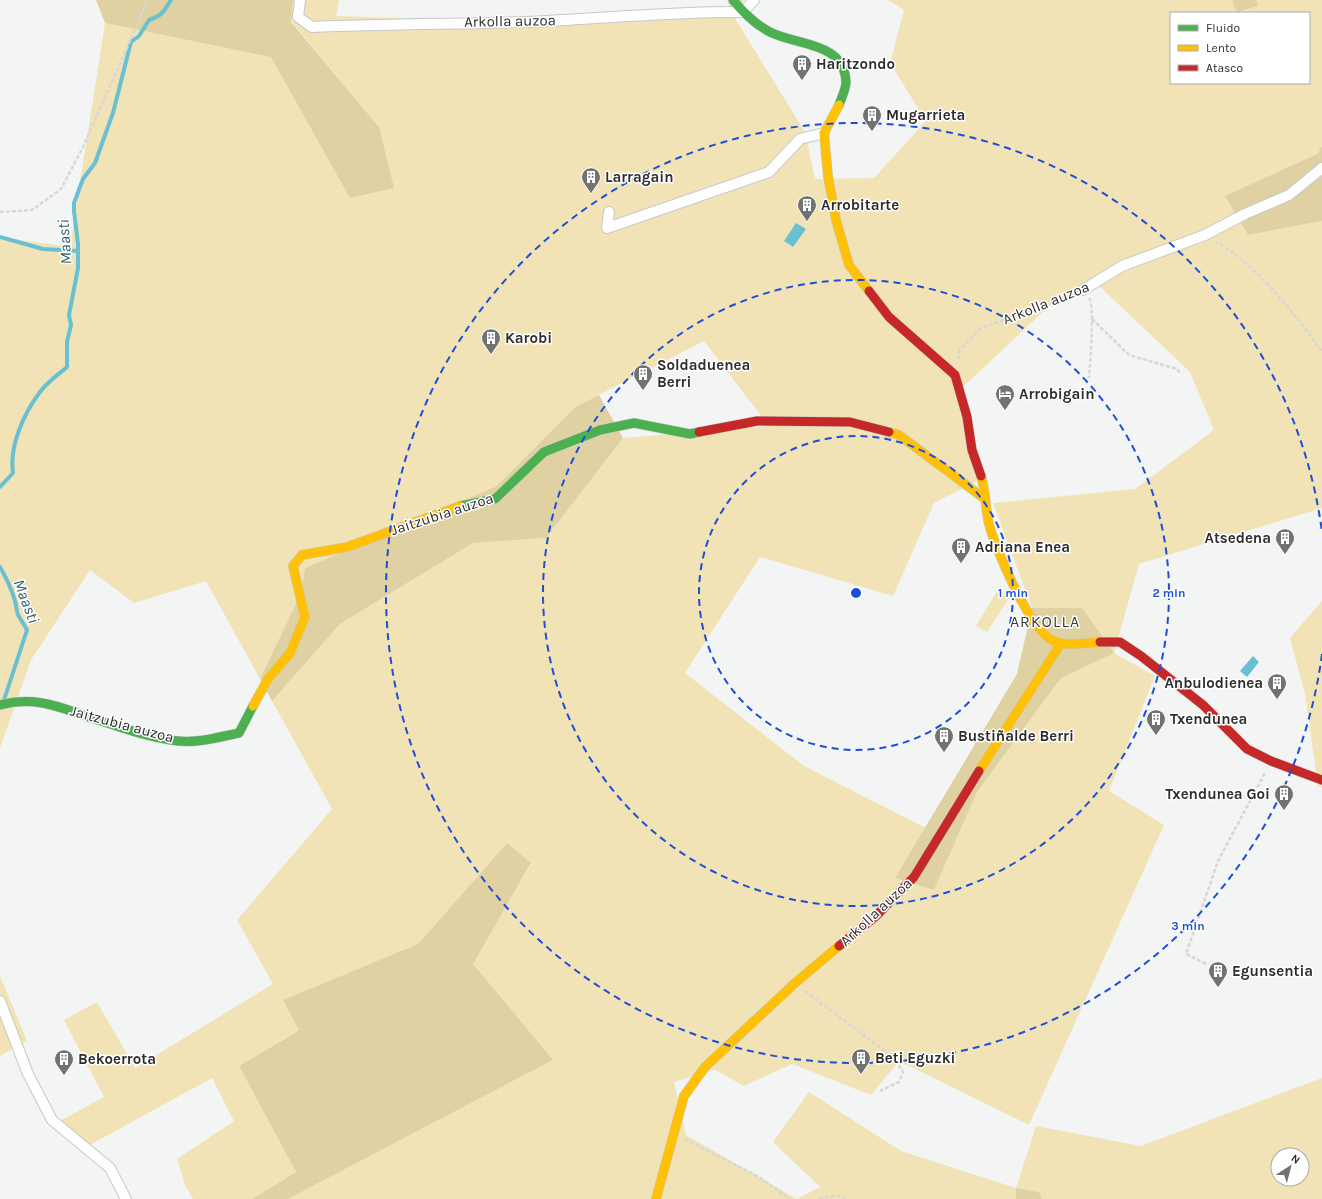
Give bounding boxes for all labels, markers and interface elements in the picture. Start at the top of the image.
street label: Arkolla auzoa [464,11,556,31]
legend [1170,12,1310,84]
text: Fluido [1206,21,1240,35]
text: Lento [1206,41,1236,55]
building icon: Haritzondo [791,53,813,81]
place label: Haritzondo [816,55,895,73]
text: Atasco [1206,61,1243,75]
building icon: Mugarrieta [861,104,883,132]
place label: Mugarrieta [886,106,965,124]
building icon: Larragain [580,166,602,194]
place label: Larragain [605,168,674,186]
building icon: Arrobitarte [796,194,818,222]
place label: Arrobitarte [821,196,899,214]
water label: Maasti [53,219,76,265]
street label: Arkolla auzoa [1000,277,1092,329]
building icon: Karobi [480,327,502,355]
place label: Karobi [505,329,552,347]
place label: Soldaduenea Berri [657,356,750,391]
building icon: Soldaduenea Berri [632,363,654,391]
hotel icon: Arrobigain [994,383,1016,411]
place label: Arrobigain [1019,385,1095,403]
street label: Jaitzubia auzoa [388,489,496,539]
building icon: Atsedena [1274,527,1296,555]
place label: Atsedena [1205,529,1271,547]
building icon: Adriana Enea [950,536,972,564]
place label: Adriana Enea [975,538,1070,556]
water label: Maasti [9,576,44,626]
centre of rings [849,586,863,600]
text: 1 min [998,586,1028,600]
text: 2 min [1152,586,1186,600]
district label: ARKOLLA [1010,612,1080,631]
building icon: Anbulodienea [1266,672,1288,700]
place label: Anbulodienea [1164,674,1263,692]
street label: Jaitzubia auzoa [68,701,176,747]
building icon: Txendunea [1145,708,1167,736]
place label: Txendunea [1170,710,1247,728]
building icon: Bustiñalde Berri [933,725,955,753]
place label: Bustiñalde Berri [958,727,1074,745]
building icon: Txendunea Goi [1273,783,1295,811]
place label: Txendunea Goi [1165,785,1270,803]
street label: Arkolla auzoa [836,874,916,950]
text: 3 min [1171,919,1205,933]
building icon: Egunsentia [1207,960,1229,988]
place label: Egunsentia [1232,962,1313,980]
building icon: Beti Eguzki [850,1047,872,1075]
building icon: Bekoerrota [53,1048,75,1076]
place label: Beti Eguzki [875,1049,955,1067]
place label: Bekoerrota [78,1050,156,1068]
north arrow [1270,1147,1310,1187]
text: N [1289,1152,1303,1167]

